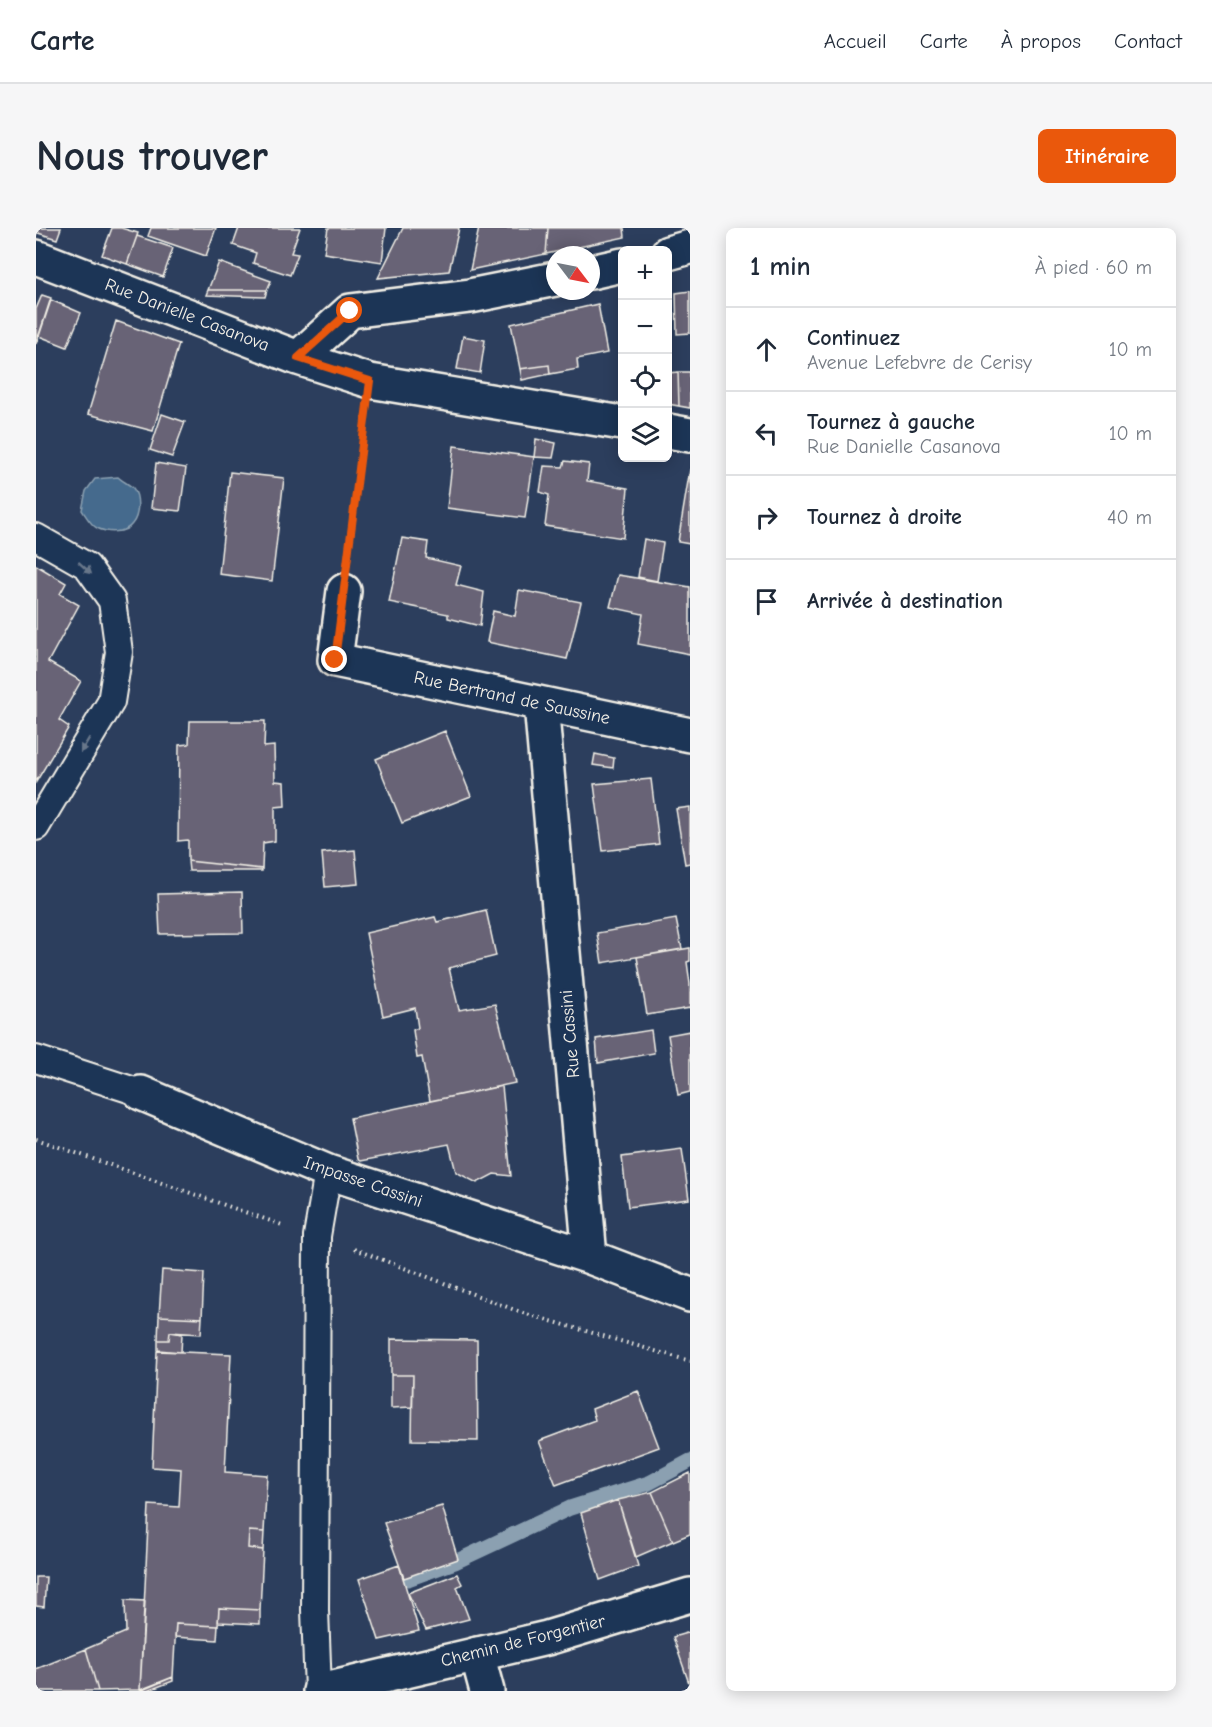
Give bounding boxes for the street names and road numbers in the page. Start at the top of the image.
street label: Rue Danielle Casanova [102,274,272,356]
street label: Rue Bertrand de Saussine [412,667,612,729]
street label: Rue Cassini [556,989,584,1079]
street label: Impasse Cassini [301,1152,425,1212]
street label: Chemin de Forgentier [439,1610,608,1672]

